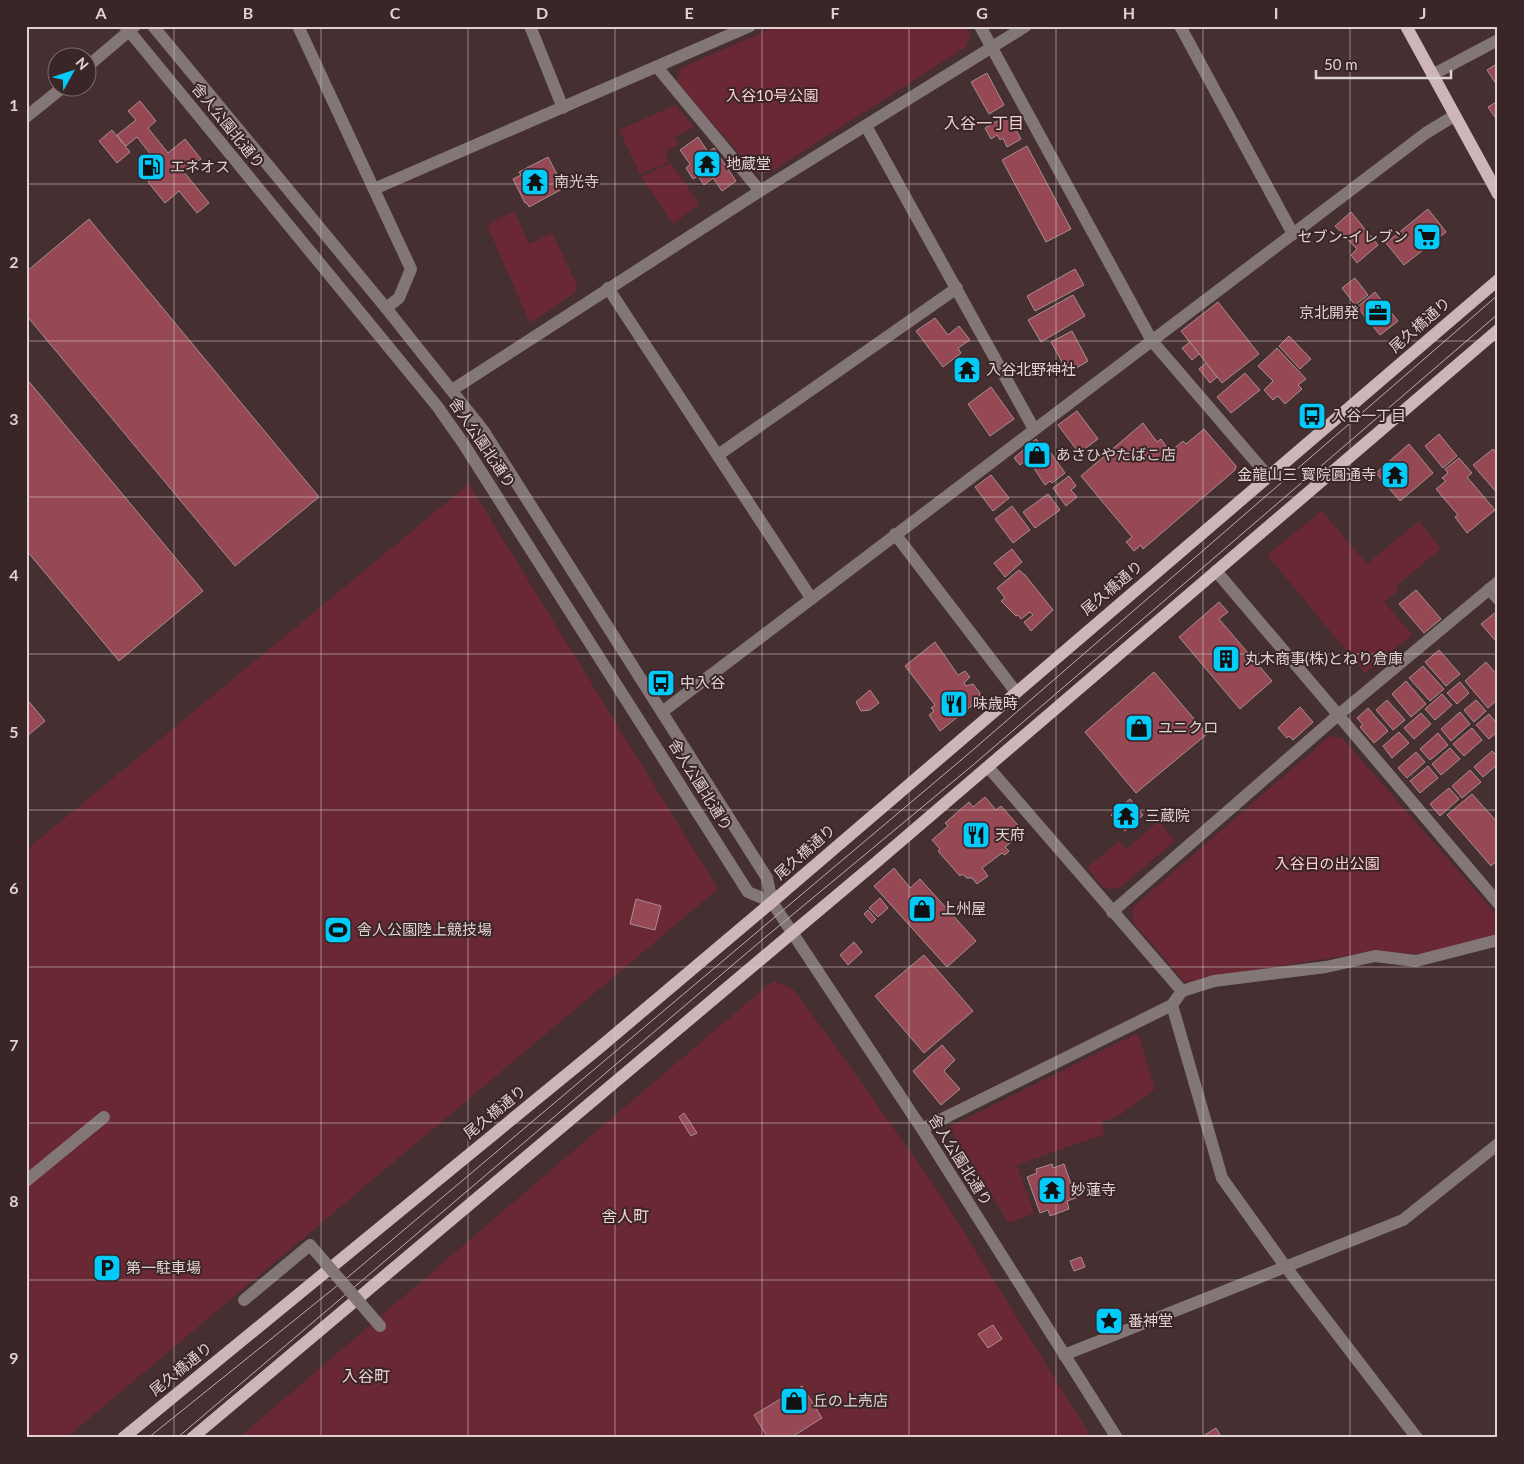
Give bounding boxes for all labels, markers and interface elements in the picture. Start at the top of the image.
text: A [94,3,107,22]
text: B [243,3,253,22]
text: C [390,3,401,22]
text: D [536,3,548,22]
text: E [684,3,694,22]
text: F [830,3,840,22]
text: G [976,3,988,22]
text: H [1123,3,1135,22]
text: I [1274,3,1278,22]
text: J [1420,3,1426,22]
north arrow [48,48,98,98]
scale bar [1316,48,1452,80]
text: N [72,54,92,73]
text: 50 m [1324,55,1358,73]
street label: 舎人公園北通り [189,79,269,172]
park label: 入谷10号公園 [726,86,818,104]
text: 1 [9,95,19,114]
district label: 入谷一丁目 [944,113,1024,132]
temple icon: 地蔵堂 [692,149,722,179]
fuel station icon: エネオス [136,152,166,182]
place label: 地蔵堂 [726,154,771,172]
place label: エネオス [170,157,230,175]
temple icon: 南光寺 [520,167,550,197]
place label: 南光寺 [554,172,599,190]
supermarket icon: セブン-イレブン [1412,222,1442,252]
place label: セブン-イレブン [1297,227,1408,245]
text: 2 [9,252,19,271]
street label: 尾久橋通り [1385,293,1454,356]
office icon: 京北開発 [1363,298,1393,328]
place label: 京北開発 [1299,303,1359,321]
temple icon: 入谷北野神社 [952,355,982,385]
place label: 入谷北野神社 [986,360,1076,378]
street label: 舎人公園北通り [446,394,520,491]
bus stop icon: 入谷一丁目 [1297,401,1327,431]
place label: 入谷一丁目 [1331,406,1406,424]
text: 3 [9,409,19,428]
shop icon: あさひやたばこ店 [1022,440,1052,470]
place label: あさひやたばこ店 [1056,445,1176,463]
temple icon: 金龍山三 寳院圓通寺 [1380,460,1410,490]
place label: 金龍山三 寳院圓通寺 [1237,465,1376,483]
street label: 尾久橋通り [1077,556,1146,618]
text: 4 [9,565,19,584]
building icon: 丸木商事(株)とねり倉庫 [1211,644,1241,674]
place label: 丸木商事(株)とねり倉庫 [1245,649,1403,667]
bus stop icon: 中入谷 [646,668,676,698]
place label: 中入谷 [680,673,725,691]
restaurant icon: 味歳時 [939,689,969,719]
place label: 味歳時 [973,694,1018,712]
shop icon: ユニクロ [1124,713,1154,743]
place label: ユニクロ [1158,718,1218,736]
text: 5 [9,722,19,741]
street label: 舎人公園北通り [665,735,736,834]
temple icon: 三蔵院 [1111,801,1141,831]
place label: 三蔵院 [1145,806,1190,824]
street label: 尾久橋通り [770,820,839,883]
restaurant icon: 天府 [961,820,991,850]
place label: 天府 [995,825,1025,843]
park label: 入谷日の出公園 [1274,854,1380,872]
text: 6 [9,878,19,897]
shop icon: 上州屋 [907,894,937,924]
place label: 上州屋 [941,899,986,917]
sports icon: 舎人公園陸上競技場 [323,915,353,945]
place label: 舎人公園陸上競技場 [357,920,492,938]
text: 7 [9,1035,19,1054]
street label: 尾久橋通り [460,1081,529,1142]
street label: 舎人公園北通り [925,1110,996,1209]
temple icon: 妙蓮寺 [1037,1175,1067,1205]
place label: 妙蓮寺 [1071,1180,1116,1198]
text: 8 [9,1191,19,1210]
district label: 舎人町 [601,1206,649,1225]
parking icon: 第一駐車場 [92,1253,122,1283]
place label: 第一駐車場 [126,1258,201,1276]
place icon: 番神堂 [1094,1306,1124,1336]
place label: 番神堂 [1128,1311,1173,1329]
street label: 尾久橋通り [146,1338,215,1399]
text: 9 [9,1348,19,1367]
district label: 入谷町 [342,1366,390,1385]
shop icon: 丘の上売店 [779,1386,809,1416]
place label: 丘の上売店 [813,1391,888,1409]

